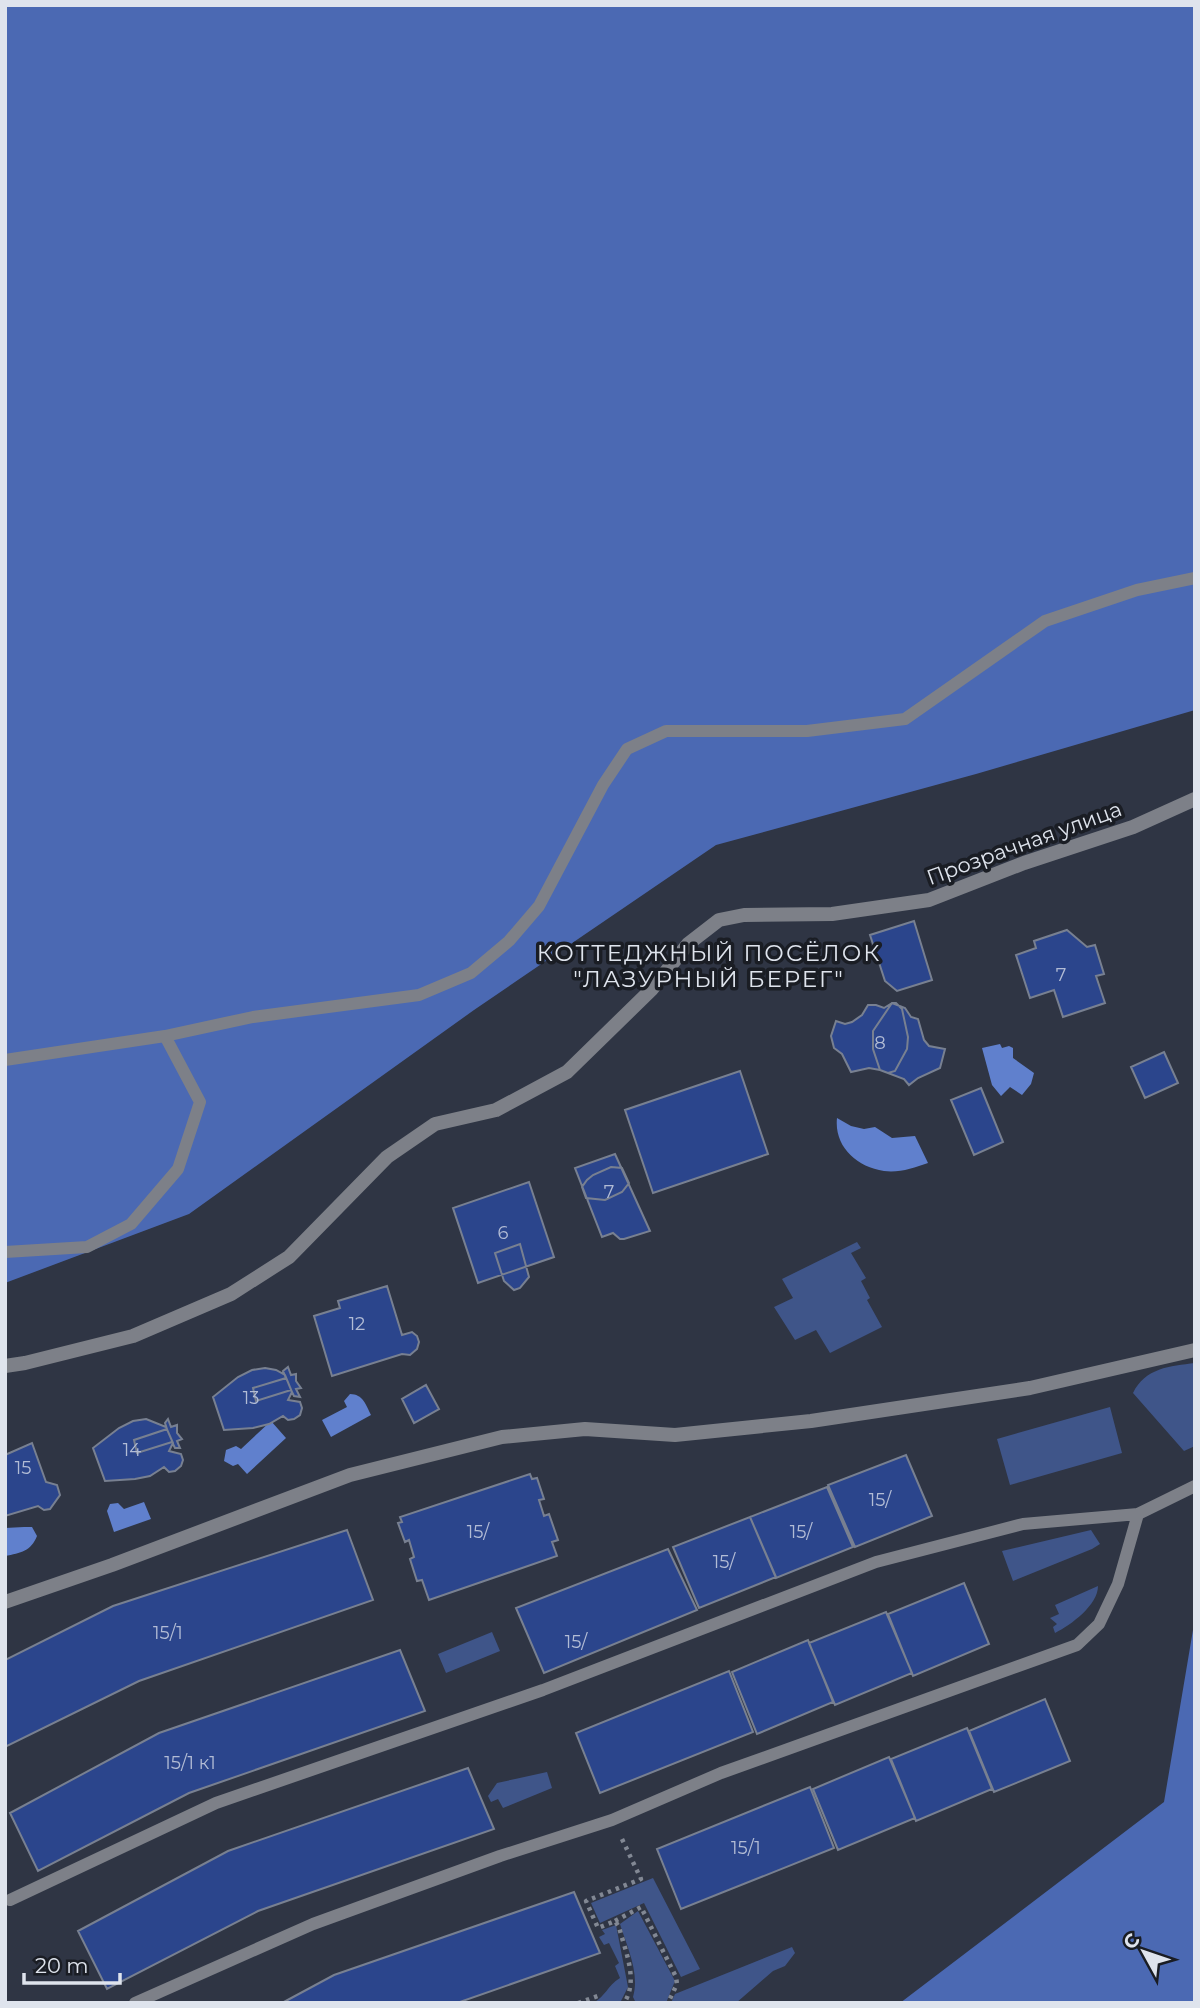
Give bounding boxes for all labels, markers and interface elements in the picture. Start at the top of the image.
street label: Прозрачная улица [923,796,1125,890]
district label: КОТТЕДЖНЫЙ ПОСЁЛОК "ЛАЗУРНЫЙ БЕРЕГ" [537,939,881,993]
house number: 7 [1056,964,1066,986]
house number: 8 [874,1032,886,1054]
house number: 7 [604,1181,614,1203]
house number: 6 [498,1222,509,1244]
house number: 12 [349,1313,365,1335]
house number: 13 [243,1387,259,1409]
house number: 14 [123,1439,141,1461]
house number: 15 [15,1457,31,1479]
house number: 15/ [869,1489,892,1511]
house number: 15/ [467,1521,490,1543]
house number: 15/ [790,1521,813,1543]
house number: 15/ [713,1551,736,1573]
house number: 15/1 [153,1622,183,1644]
house number: 15/ [565,1631,588,1653]
house number: 15/1 к1 [164,1752,216,1774]
house number: 15/1 [731,1837,761,1859]
north arrow [1109,1917,1179,1987]
text: С [1118,1929,1145,1954]
scale bar [24,1941,121,1985]
text: 20 m [35,1953,89,1978]

